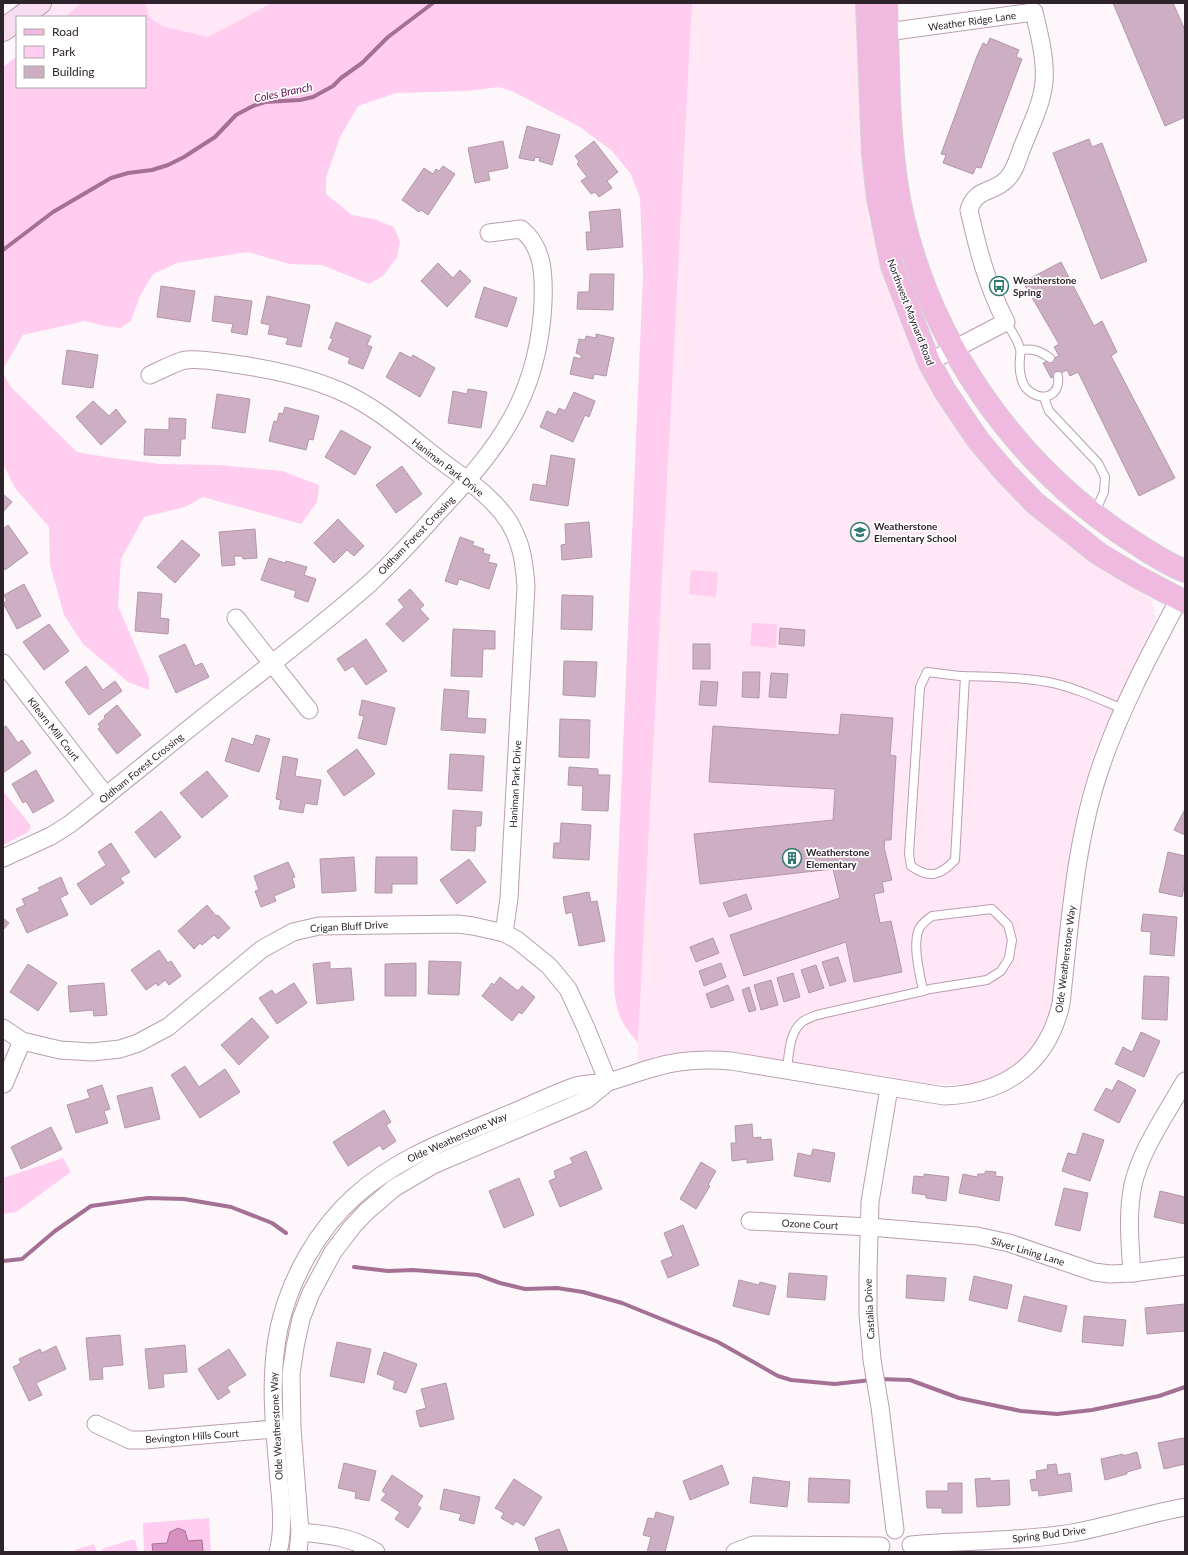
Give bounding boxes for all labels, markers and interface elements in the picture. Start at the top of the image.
street label: Weather Ridge Lane [927,9,1017,33]
legend [16,16,146,88]
text: Road [52,24,79,39]
text: Park [52,44,76,59]
text: Building [52,64,95,79]
water label: Coles Branch [253,79,314,105]
street label: Northwest Maynard Road [885,257,937,367]
place label: Weatherstone Spring [1013,274,1077,298]
bus stop icon: Weatherstone Spring [988,275,1010,297]
street label: Haniman Park Drive [410,435,486,499]
street label: Oldham Forest Crossing [375,493,457,577]
place label: Weatherstone Elementary School [874,520,957,544]
school or university icon: Weatherstone Elementary School [849,521,871,543]
street label: Kilearn Mill Court [25,695,83,763]
street label: Oldham Forest Crossing [96,730,186,806]
street label: Haniman Park Drive [507,740,523,828]
place label: Weatherstone Elementary [806,846,870,870]
building icon: Weatherstone Elementary [781,847,803,869]
street label: Olde Weatherstone Way [1052,904,1078,1013]
street label: Crigan Bluff Drive [310,918,388,934]
street label: Olde Weatherstone Way [405,1109,510,1164]
street label: Ozone Court [781,1217,839,1231]
street label: Silver Lining Lane [990,1234,1066,1268]
street label: Castalia Drive [861,1278,877,1340]
street label: Olde Weatherstone Way [267,1371,285,1480]
street label: Bevington Hills Court [145,1427,240,1445]
street label: Spring Bud Drive [1011,1524,1087,1544]

